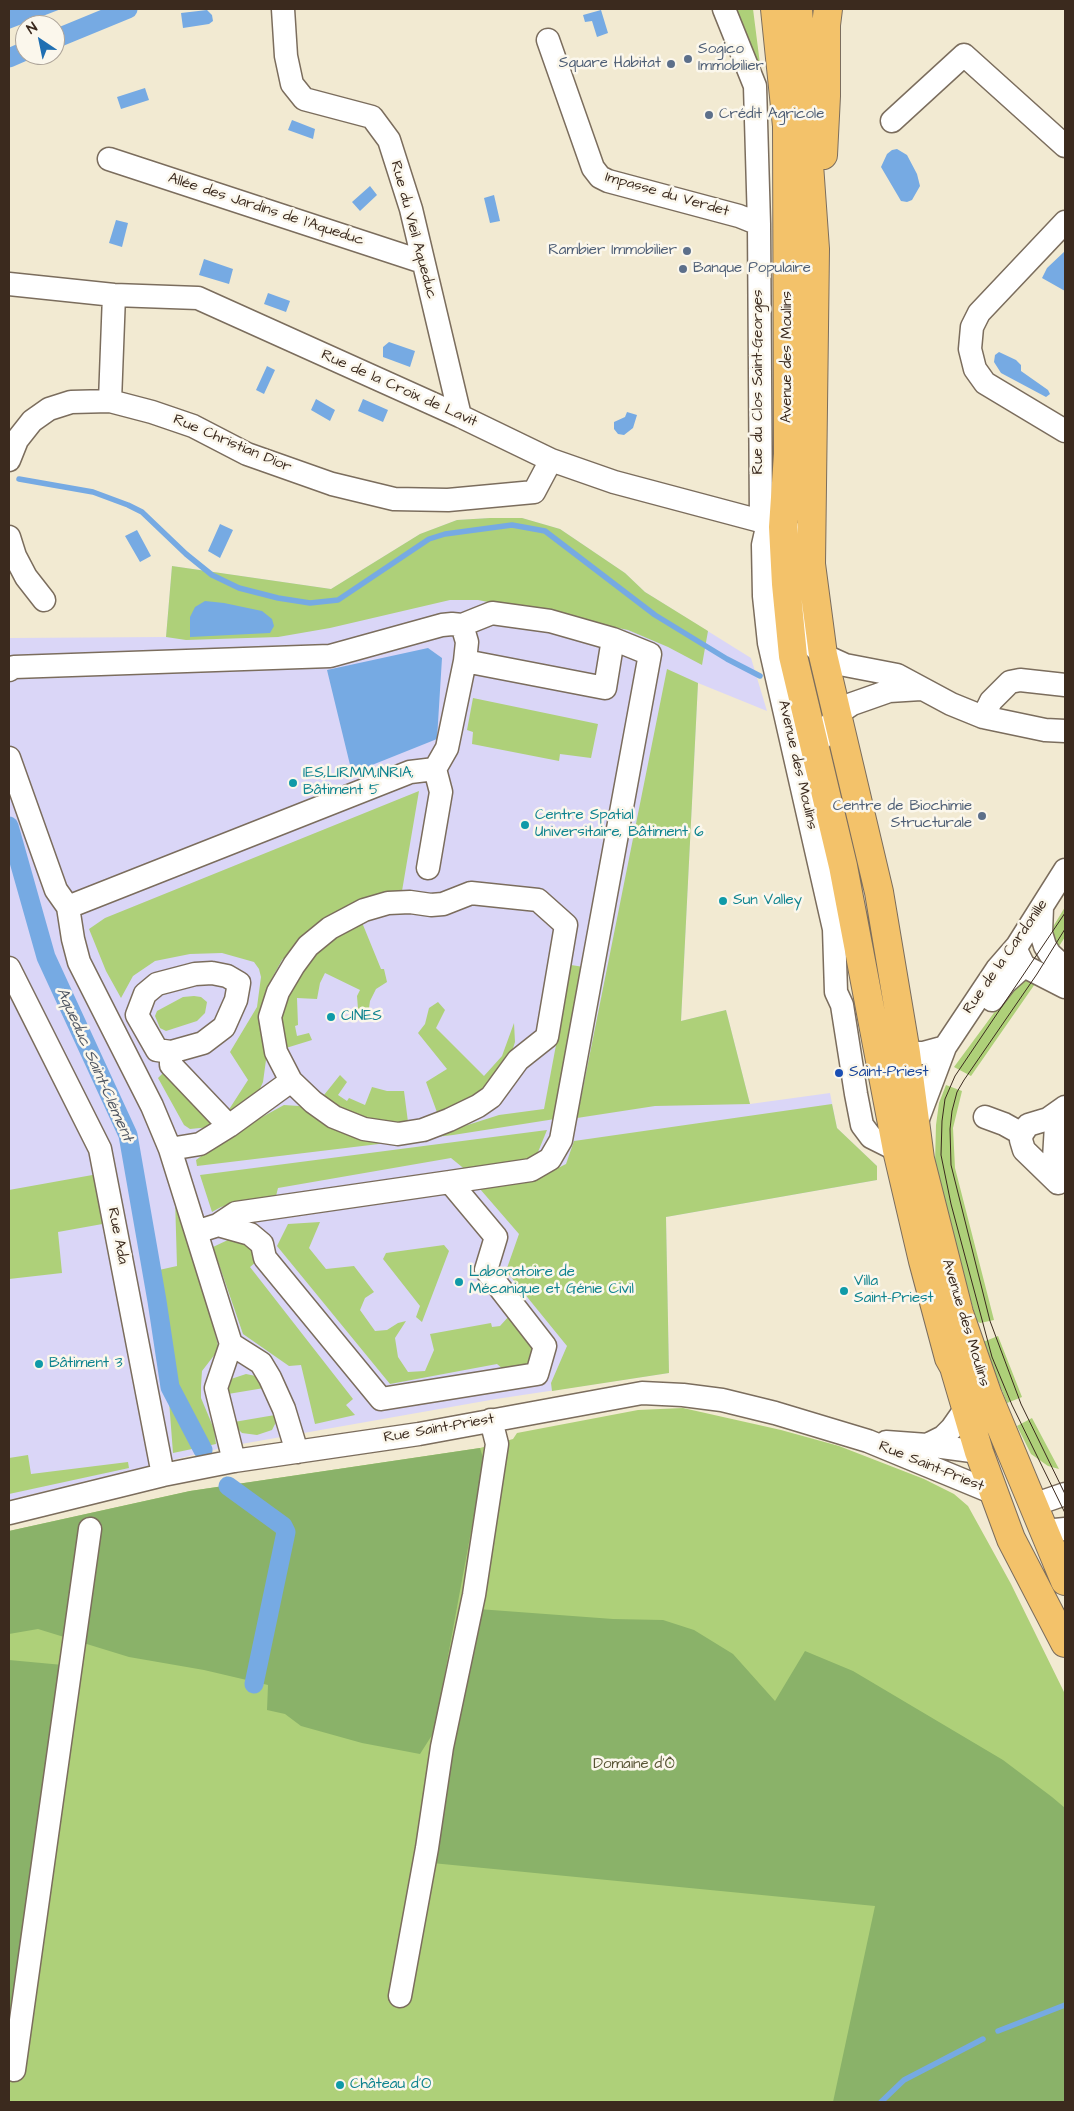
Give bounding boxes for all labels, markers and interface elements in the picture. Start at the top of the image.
north arrow [15,15,65,65]
text: N [23,18,41,39]
place label: Sogico Immobilier [698,41,764,76]
marker: Sogico Immobilier [682,53,694,65]
place label: Square Habitat [559,55,661,73]
marker: Square Habitat [665,58,677,70]
place label: Crédit Agricole [719,106,824,124]
marker: Crédit Agricole [703,109,715,121]
street label: Rue du Vieil Aqueduc [386,159,440,301]
street label: Impasse du Verdet [603,169,731,221]
street label: Allée des Jardins de l'Aqueduc [166,170,366,250]
place label: Rambier Immobilier [548,242,677,260]
marker: Rambier Immobilier [681,245,693,257]
place label: Banque Populaire [693,260,811,278]
marker: Banque Populaire [677,263,689,275]
street label: Rue du Clos Saint-Georges [750,289,768,475]
street label: Avenue des Moulins [779,291,797,423]
street label: Rue de la Croix de Lavit [318,346,480,432]
street label: Rue Christian Dior [170,411,294,477]
street label: Avenue des Moulins [773,699,821,831]
place label: IES,LIRMM,INRIA, Bâtiment 5 [303,765,414,800]
marker: IES,LIRMM,INRIA, Bâtiment 5 [287,777,299,789]
place label: Centre de Biochimie Structurale [833,798,972,833]
place label: Centre Spatial Universitaire, Bâtiment 6 [535,807,704,842]
marker: Centre de Biochimie Structurale [976,810,988,822]
marker: Centre Spatial Universitaire, Bâtiment 6 [519,819,531,831]
place label: Sun Valley [733,892,802,910]
marker: Sun Valley [717,895,729,907]
street label: Rue de la Cardonille [960,896,1052,1018]
water label: Aqueduc Saint-Clément [51,985,137,1145]
place label: CINES [341,1008,382,1026]
marker: CINES [325,1011,337,1023]
place label: Saint-Priest [849,1064,929,1082]
marker: Saint-Priest [833,1067,845,1079]
street label: Rue Ada [103,1206,131,1266]
street label: Avenue des Moulins [937,1257,993,1389]
place label: Laboratoire de Mécanique et Génie Civil [469,1264,634,1299]
place label: Villa Saint-Priest [854,1273,934,1308]
marker: Laboratoire de Mécanique et Génie Civil [453,1276,465,1288]
marker: Villa Saint-Priest [838,1285,850,1297]
place label: Bâtiment 3 [49,1355,123,1373]
marker: Bâtiment 3 [33,1358,45,1370]
street label: Rue Saint-Priest [382,1410,496,1448]
street label: Rue Saint-Priest [876,1438,986,1496]
park label: Domaine d'Ô [593,1756,675,1774]
place label: Château d'O [350,2076,431,2094]
marker: Château d'O [334,2079,346,2091]

